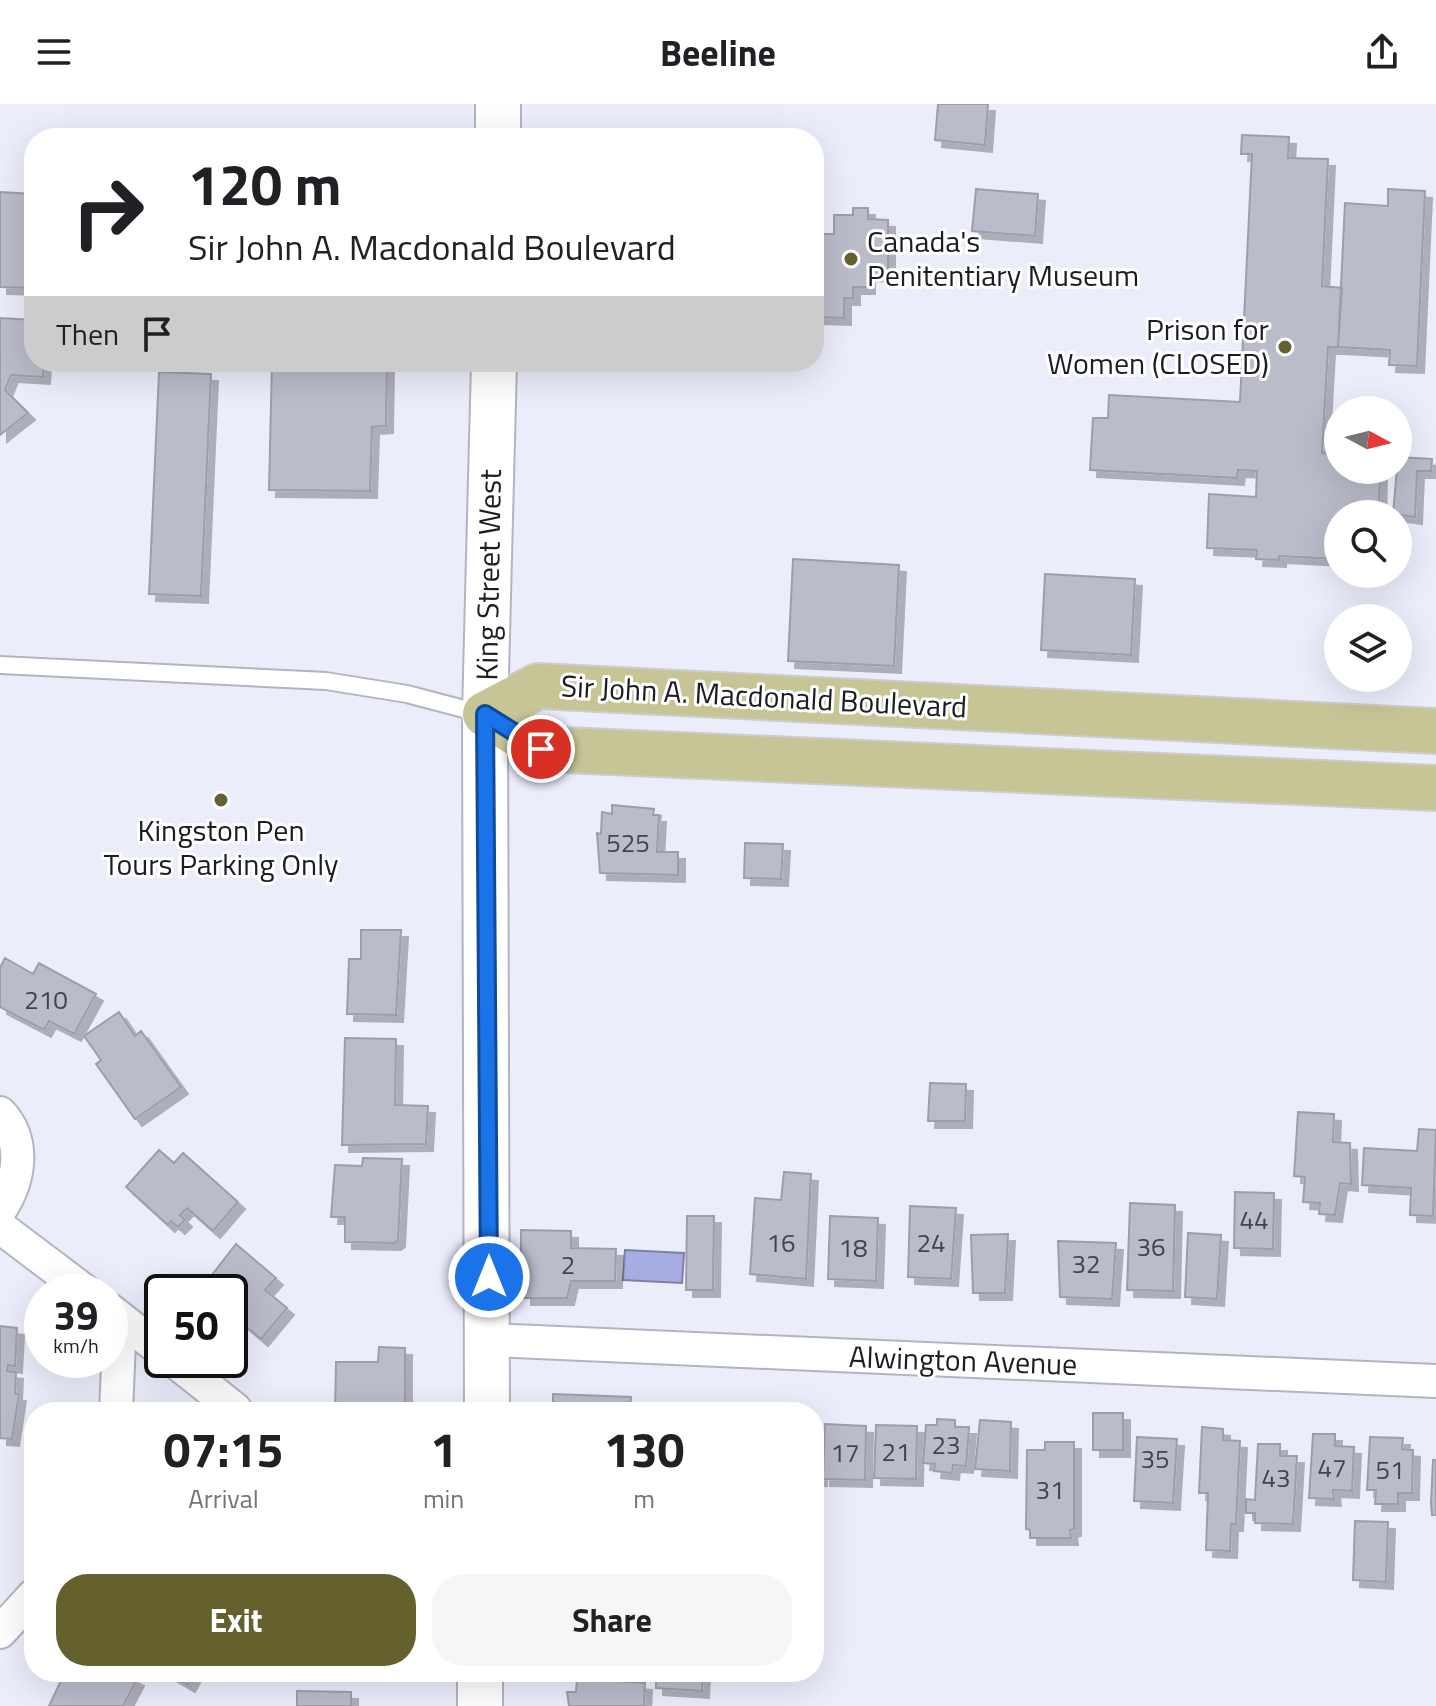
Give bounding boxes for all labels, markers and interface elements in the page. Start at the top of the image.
text: Beeline [660,25,776,80]
icon: menu [32,30,76,74]
icon: share [1360,30,1404,74]
text: 120 m [188,142,341,227]
icon: right [56,160,160,264]
place label: Canada's Penitentiary Museum [867,218,1139,298]
text: Sir John A. Macdonald Boulevard [188,219,676,274]
marker: Canada's Penitentiary Museum [842,250,860,268]
place label: Prison for Women (CLOSED) [1047,306,1269,386]
text: Then [56,311,119,357]
icon: arrive [135,312,179,356]
marker: Prison for Women (CLOSED) [1276,338,1294,356]
north arrow [1324,396,1412,484]
map controls [1324,396,1412,692]
street label: King Street West [463,468,513,681]
button: search [1324,500,1412,588]
button: layers [1324,604,1412,692]
street label: Sir John A. Macdonald Boulevard [560,662,968,730]
pin [507,715,575,783]
icon: arrive [519,727,563,771]
marker: Kingston Pen Tours Parking Only [212,791,230,809]
place label: Kingston Pen Tours Parking Only [103,807,339,887]
house number: 525 [606,823,650,862]
house number: 210 [24,980,68,1019]
house number: 44 [1239,1200,1269,1239]
house number: 16 [766,1223,796,1262]
house number: 24 [916,1223,946,1262]
house number: 36 [1136,1227,1166,1266]
house number: 18 [838,1228,868,1267]
position arrow [447,1235,531,1319]
house number: 32 [1071,1244,1101,1283]
house number: 2 [561,1245,575,1284]
speed limit sign: 50 [144,1274,248,1378]
text: 39 [54,1285,98,1346]
text: km/h [53,1330,99,1361]
street label: Alwington Avenue [848,1333,1078,1387]
text: 07:15 [164,1413,283,1486]
text: 1 [430,1413,457,1486]
text: 130 [604,1413,684,1486]
house number: 23 [931,1425,961,1464]
house number: 21 [881,1432,911,1471]
house number: 17 [830,1433,860,1472]
house number: 35 [1140,1439,1170,1478]
house number: 47 [1317,1448,1347,1487]
house number: 51 [1375,1450,1405,1489]
house number: 43 [1261,1458,1291,1497]
house number: 31 [1035,1470,1065,1509]
text: Arrival [188,1479,259,1518]
text: min [423,1479,464,1518]
text: m [633,1479,655,1518]
button: Exit [56,1574,416,1666]
button: Share [432,1574,792,1666]

